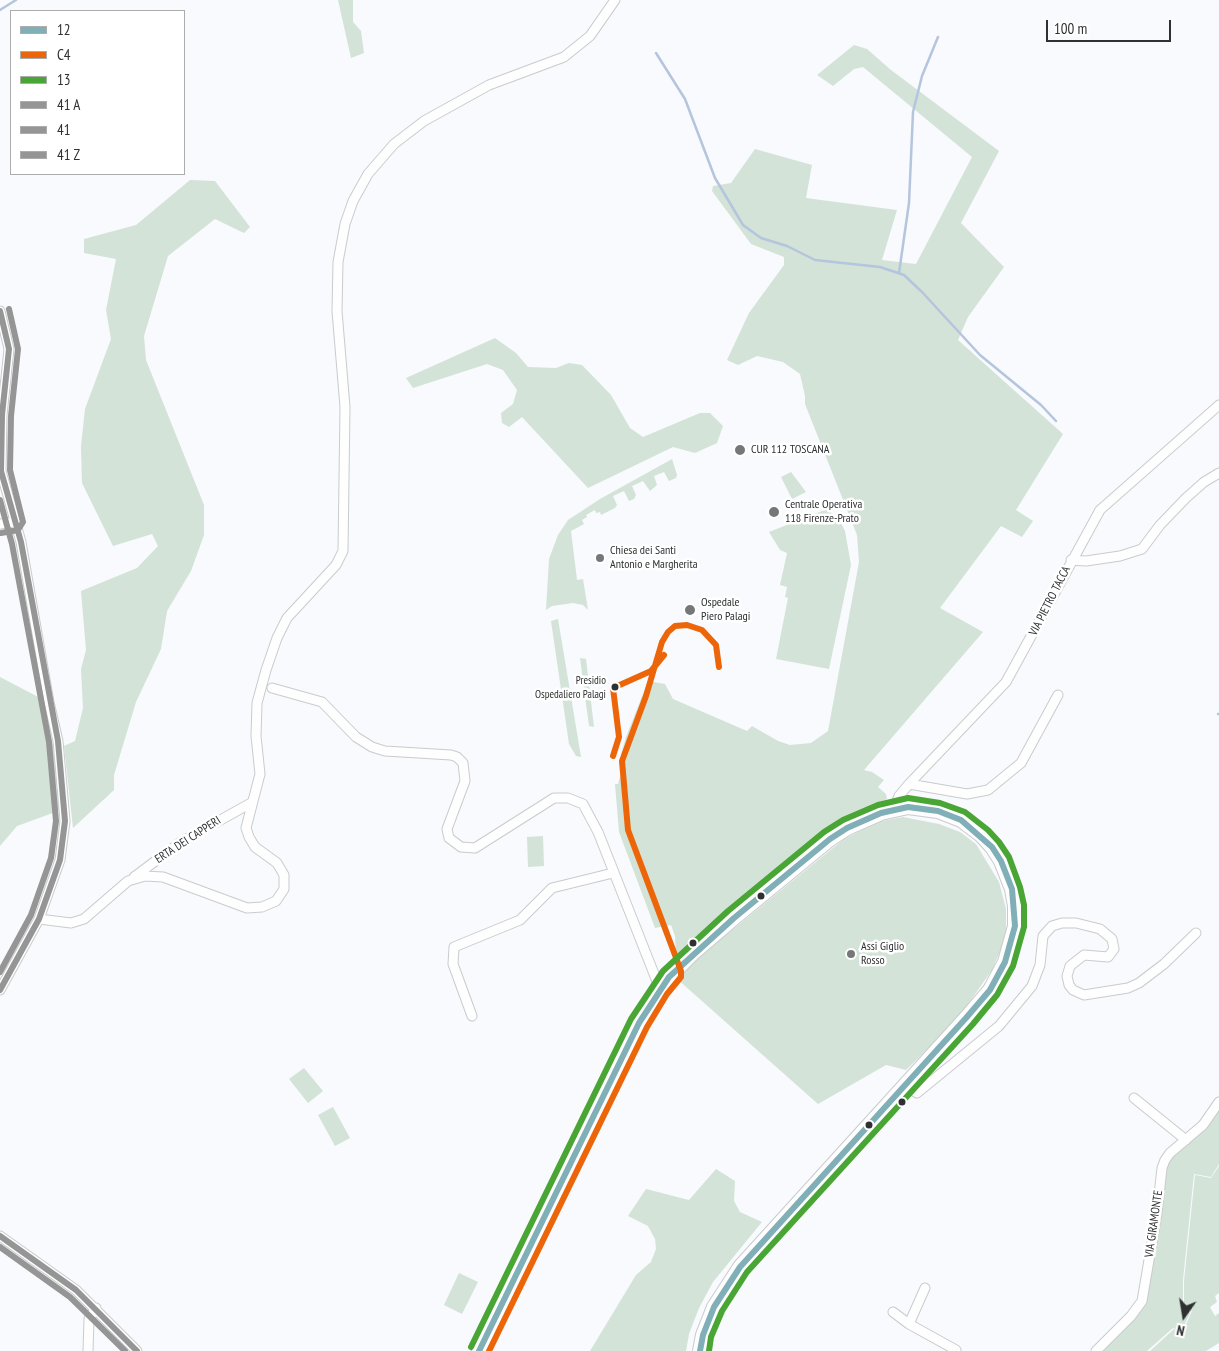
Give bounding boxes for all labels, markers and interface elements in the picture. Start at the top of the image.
legend [10,10,185,175]
scale bar [1049,10,1174,42]
text: 100 m [1054,19,1087,38]
text: 12 [57,20,71,39]
text: C4 [57,45,71,64]
text: 13 [57,70,71,89]
text: 41 A [57,95,80,114]
text: 41 [57,120,71,139]
text: 41 Z [57,145,80,164]
marker: CUR 112 TOSCANA [733,443,747,457]
place label: CUR 112 TOSCANA [751,443,829,457]
place label: Centrale Operativa 118 Firenze-Prato [785,498,862,526]
marker: Centrale Operativa 118 Firenze-Prato [767,505,781,519]
place label: Chiesa dei Santi Antonio e Margherita [610,544,698,572]
marker: Chiesa dei Santi Antonio e Margherita [594,552,606,564]
street label: VIA PIETRO TACCA [1026,564,1074,638]
place label: Ospedale Piero Palagi [701,596,750,624]
marker: Ospedale Piero Palagi [683,603,697,617]
place label: Presidio Ospedaliero Palagi [535,674,606,700]
marker: Presidio Ospedaliero Palagi [610,682,620,692]
street label: ERTA DEI CAPPERI [152,813,224,867]
unlabelled marker [756,891,766,901]
unlabelled marker [688,938,698,948]
place label: Assi Giglio Rosso [861,940,904,968]
marker: Assi Giglio Rosso [845,948,857,960]
unlabelled marker [897,1097,907,1107]
unlabelled marker [864,1120,874,1130]
street label: VIA GIRAMONTE [1142,1190,1166,1258]
north arrow [1159,1291,1209,1341]
text: N [1175,1321,1186,1340]

